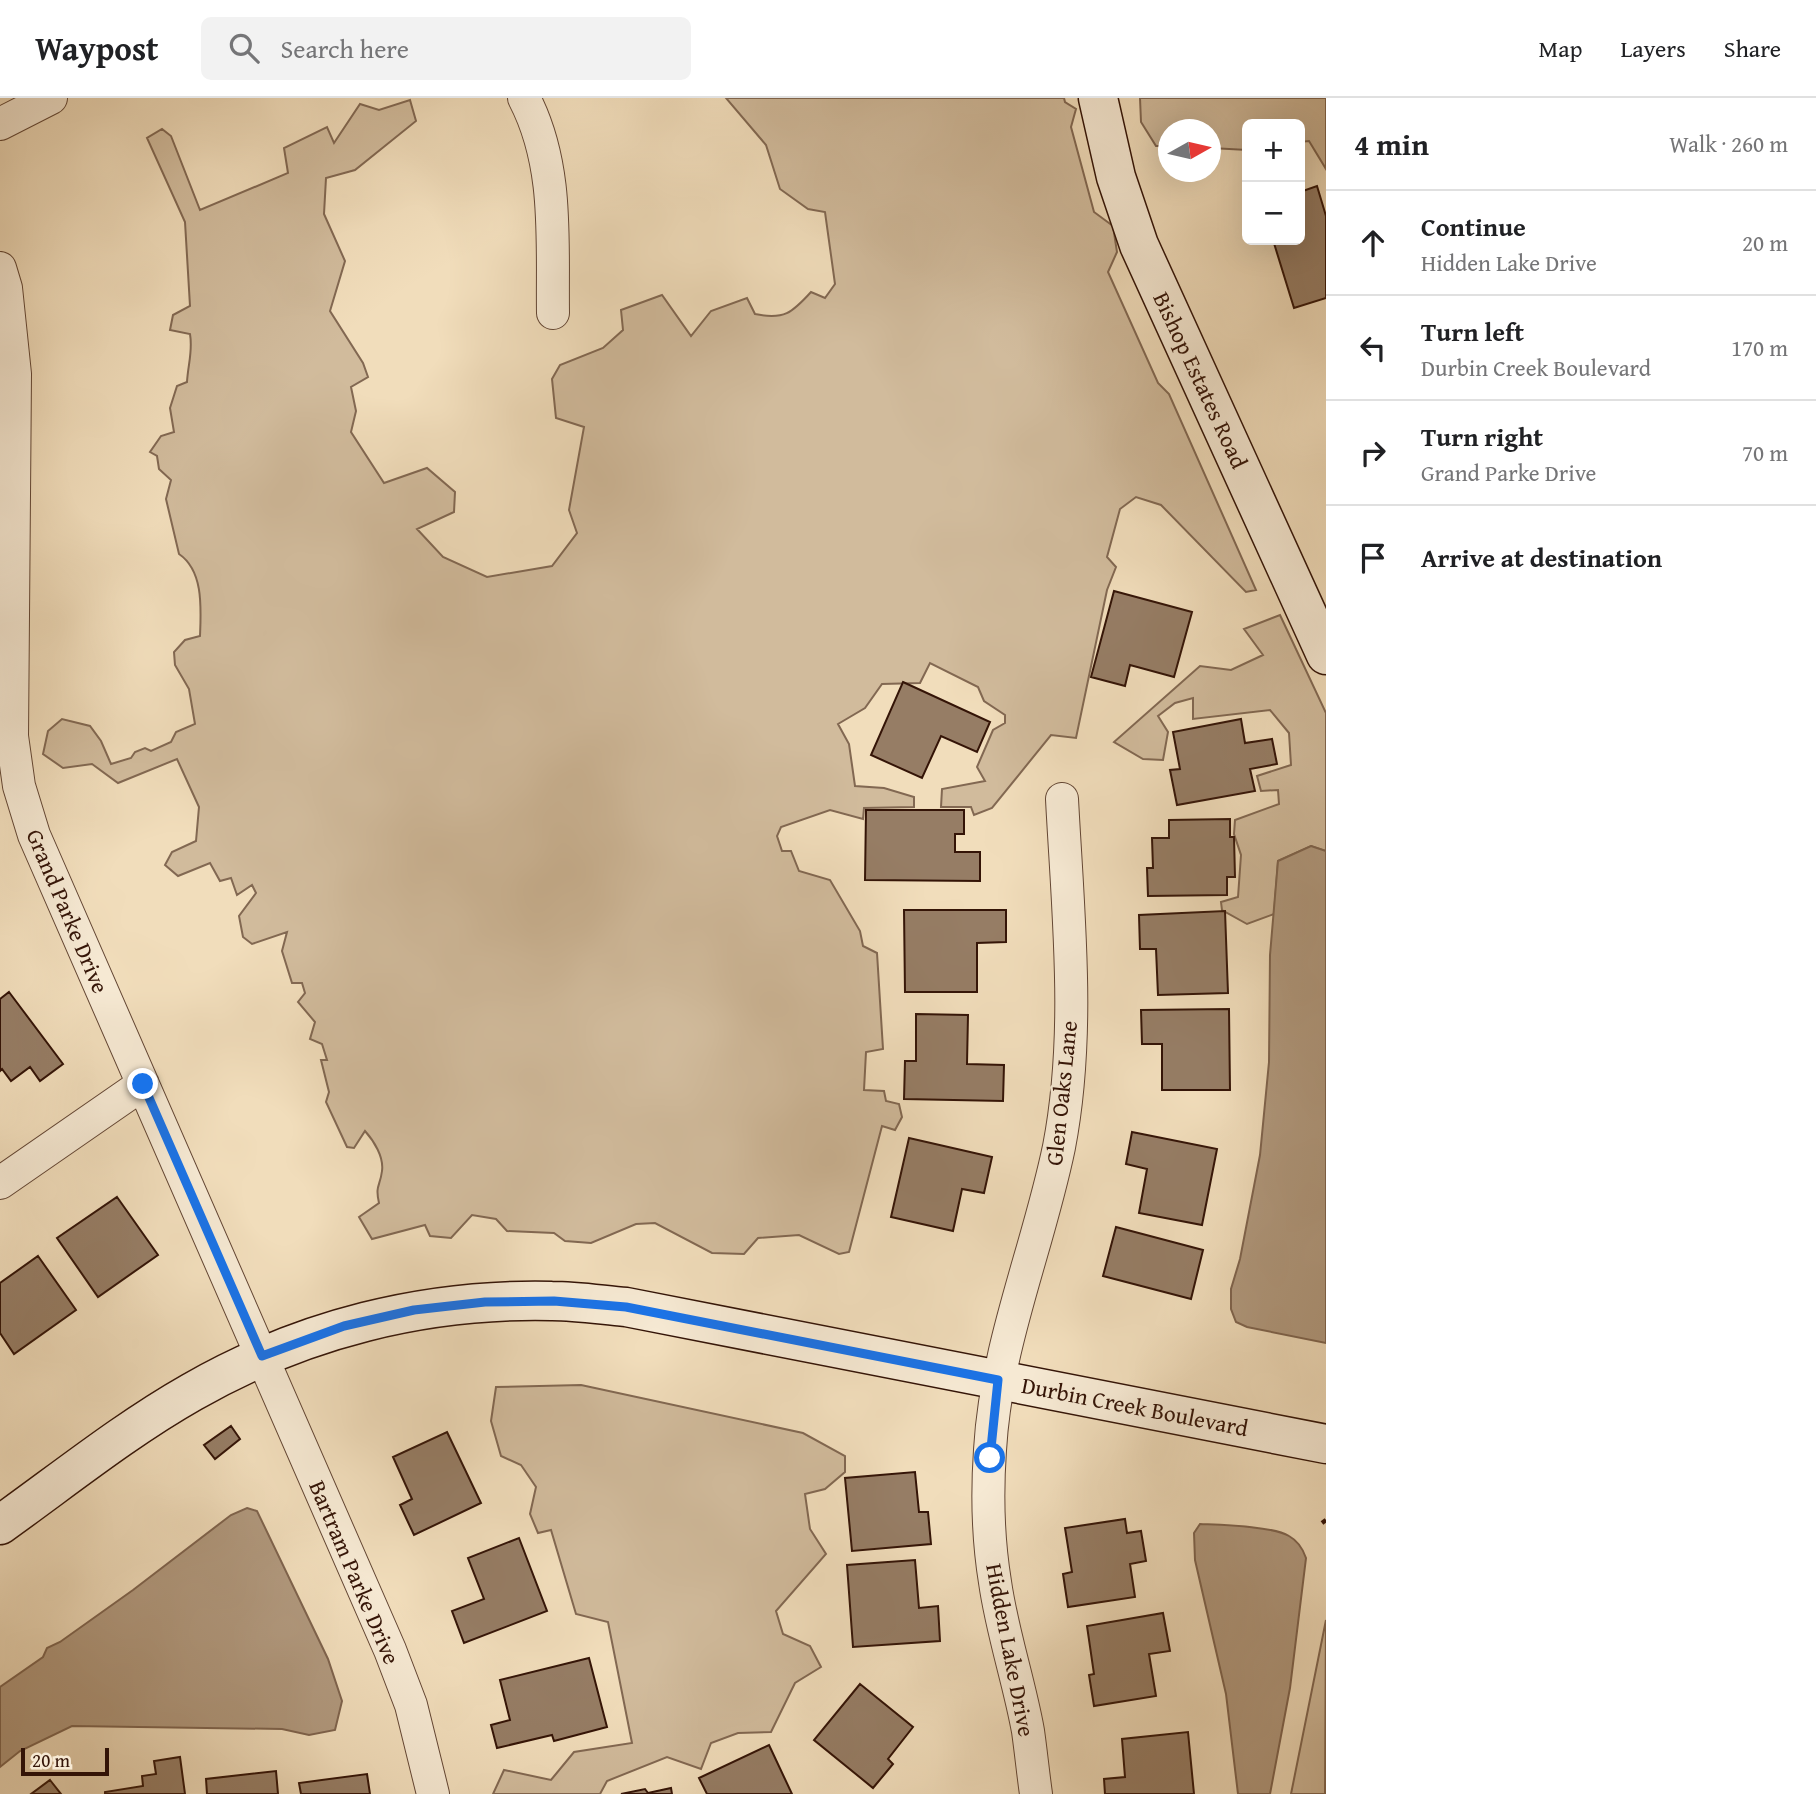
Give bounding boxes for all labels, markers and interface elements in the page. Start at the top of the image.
search box [201,17,691,80]
text: Waypost [35,24,159,72]
icon: search [225,29,263,67]
text: Search here [281,29,409,68]
text: Map [1539,31,1582,66]
text: Layers [1620,31,1686,66]
text: Share [1724,31,1781,66]
north arrow [1158,119,1221,182]
map controls [1242,119,1305,245]
button: + [1242,119,1305,182]
text: 4 min [1354,122,1429,166]
text: Walk · 260 m [1669,127,1788,160]
button: − [1242,182,1305,245]
text: Continue [1421,207,1526,246]
icon: ahead [1354,224,1392,262]
text: 20 m [1742,226,1788,259]
text: Hidden Lake Drive [1421,246,1597,279]
street label: Bishop Estates Road [1146,286,1257,475]
text: Turn left [1421,312,1524,351]
icon: left [1354,329,1392,367]
text: 170 m [1731,331,1788,364]
text: Durbin Creek Boulevard [1421,351,1651,384]
text: Turn right [1421,417,1543,456]
icon: right [1354,434,1392,472]
text: 70 m [1742,436,1788,469]
text: Grand Parke Drive [1421,456,1596,489]
text: Arrive at destination [1421,538,1662,577]
icon: arrive [1354,539,1392,577]
street label: Grand Parke Drive [19,824,117,998]
street label: Glen Oaks Lane [1037,1019,1085,1167]
route end [127,1068,158,1099]
street label: Durbin Creek Boulevard [1019,1368,1252,1444]
route start [974,1442,1005,1473]
street label: Bartram Parke Drive [301,1475,409,1669]
street label: Hidden Lake Drive [978,1561,1044,1739]
scale bar [21,1745,108,1777]
text: 20 m [32,1746,70,1774]

